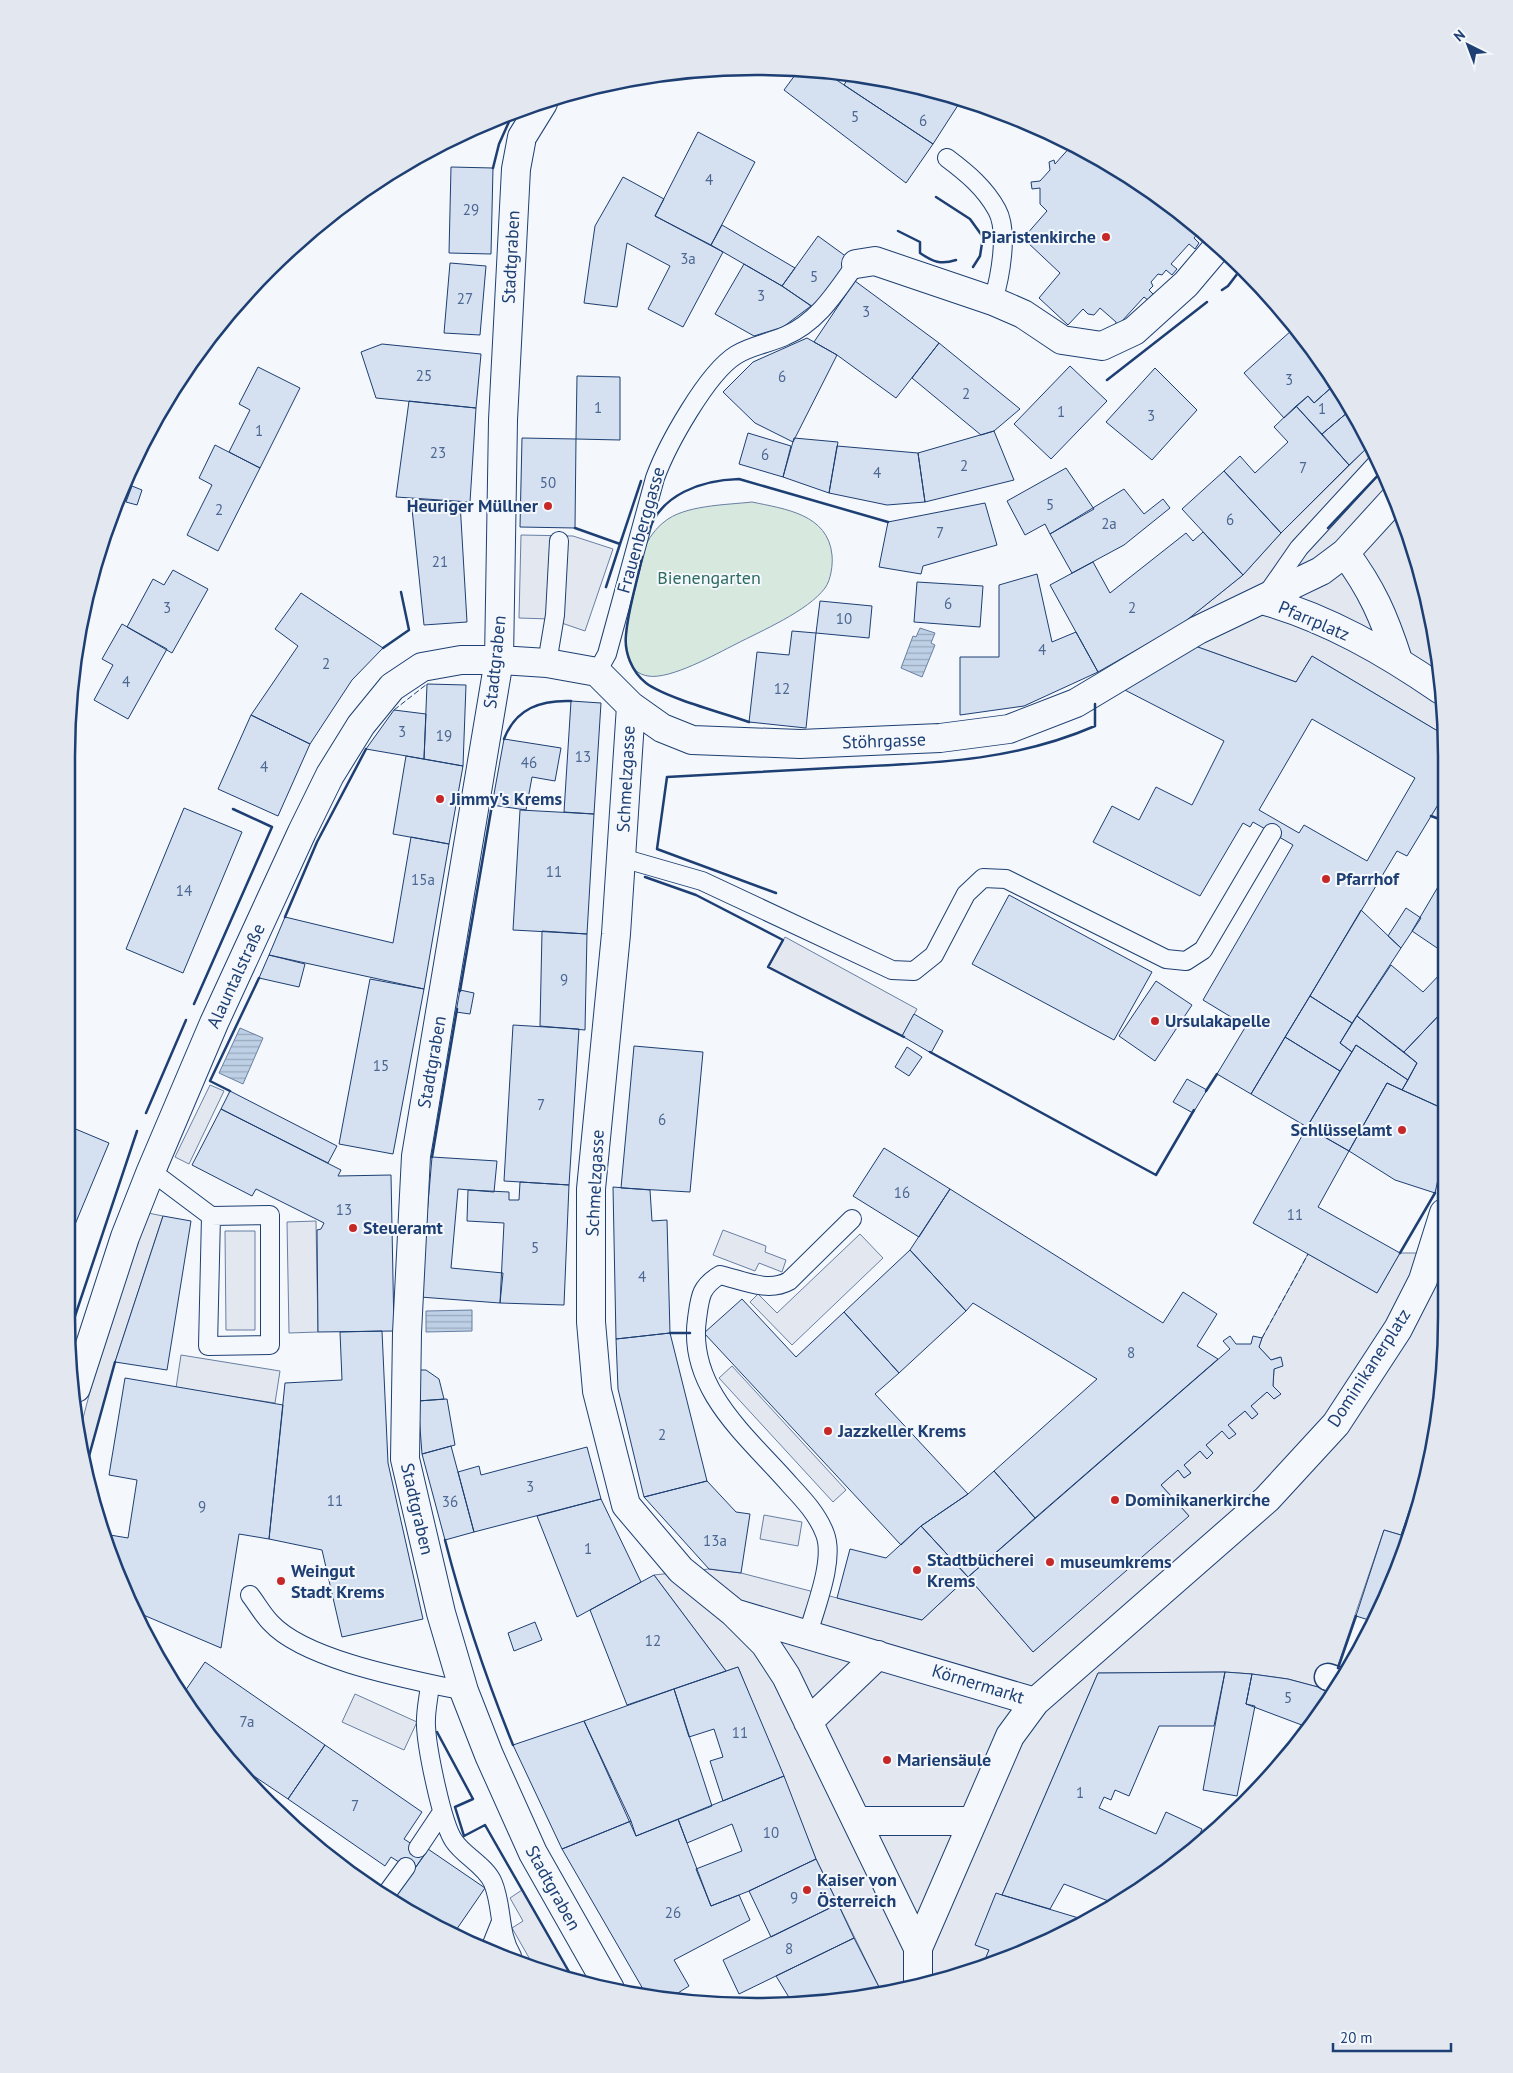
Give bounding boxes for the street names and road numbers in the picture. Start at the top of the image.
street label: Stadtgraben [497,210,524,304]
street label: Frauenberggasse [611,464,670,596]
street label: Pfarrplatz [1275,595,1353,646]
street label: Stadtgraben [478,614,511,710]
street label: Schmelzgasse [611,725,640,833]
street label: Stöhrgasse [842,728,926,753]
street label: Alauntalstraße [201,920,270,1032]
street label: Stadtgraben [412,1014,451,1110]
street label: Schmelzgasse [580,1129,609,1237]
street label: Dominikanerplatz [1322,1304,1415,1431]
street label: Stadtgraben [396,1461,439,1557]
street label: Körnermarkt [929,1659,1027,1708]
street label: Stadtgraben [521,1841,586,1934]

